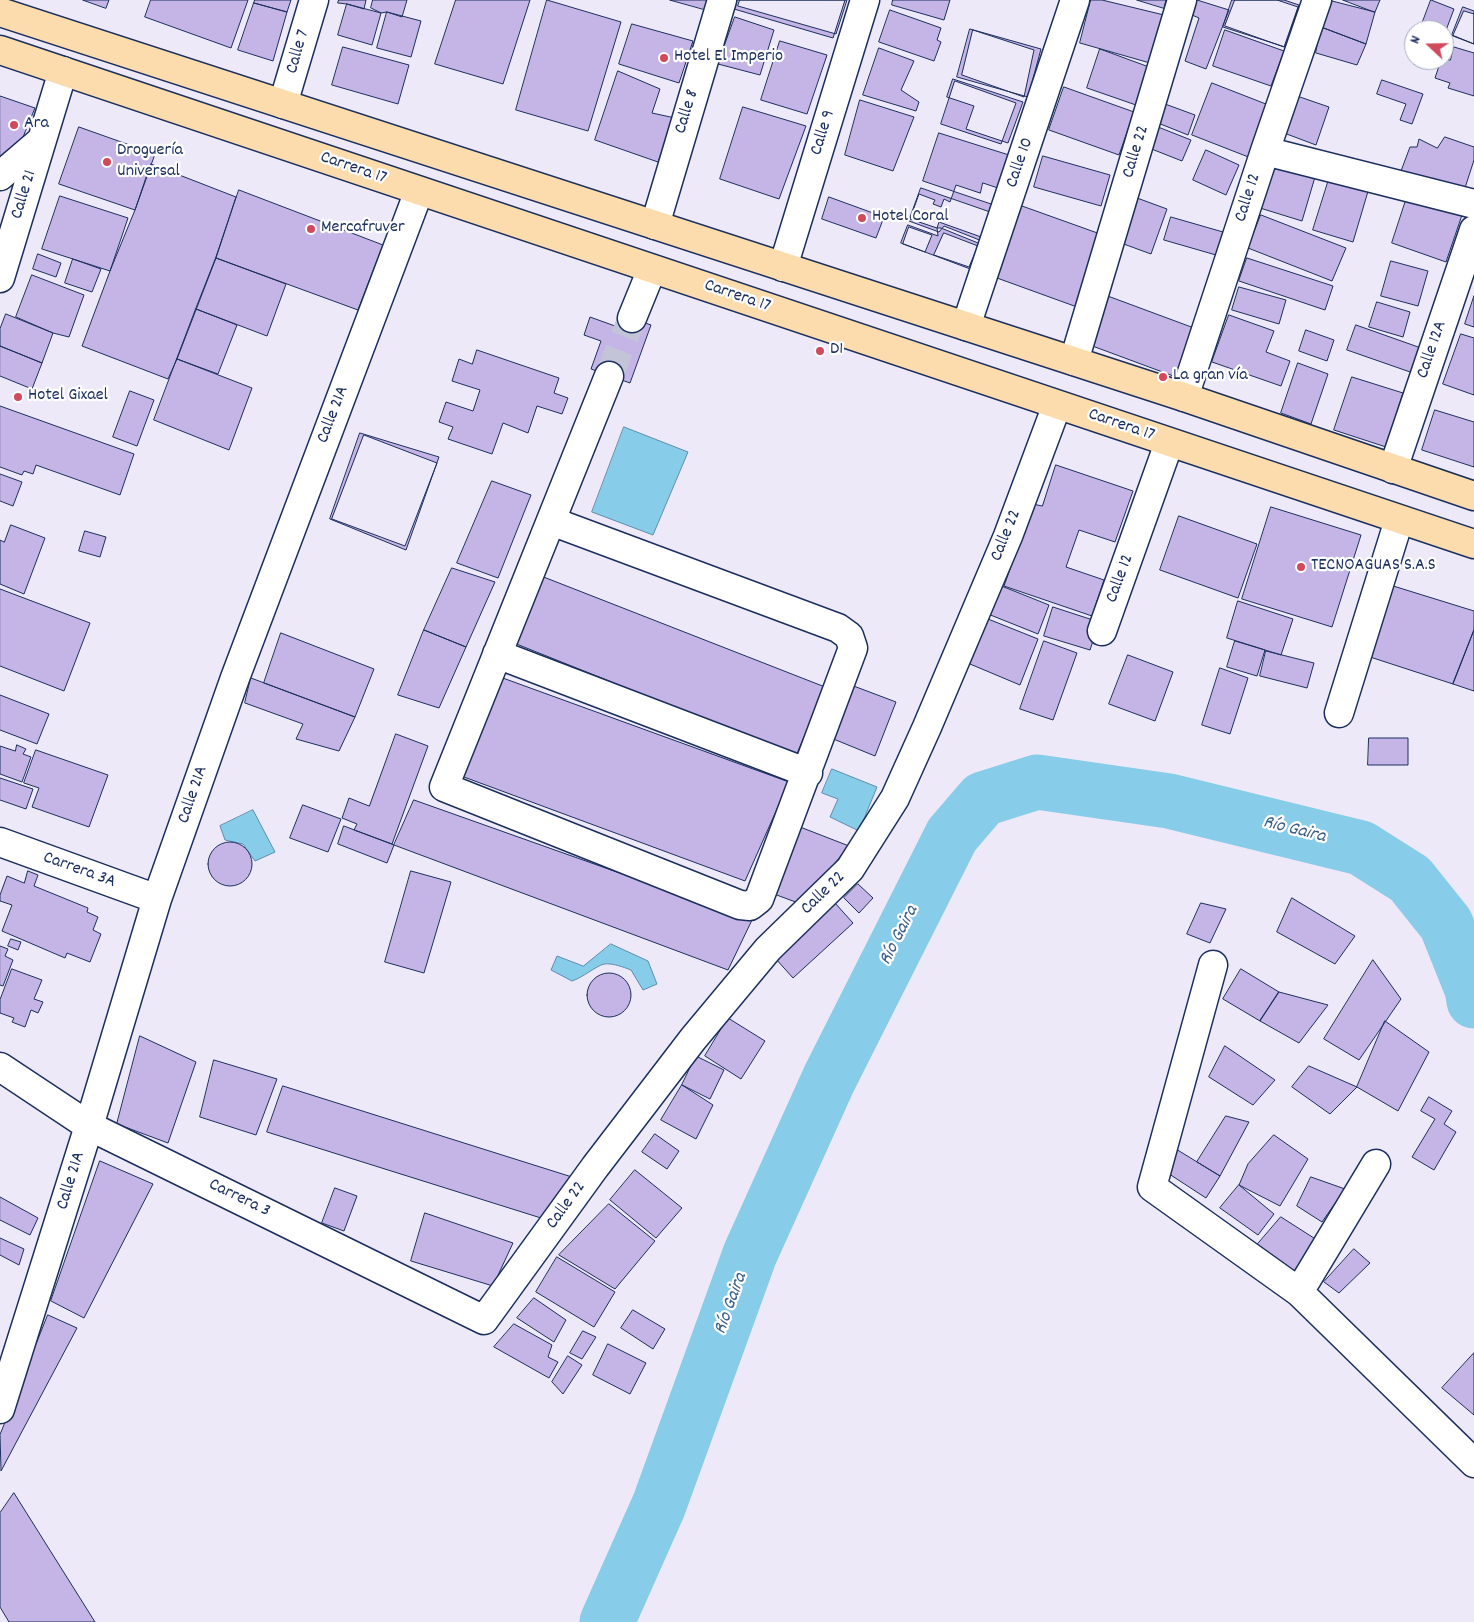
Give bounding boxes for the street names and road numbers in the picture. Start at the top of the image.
street label: Calle 7 [282,27,316,77]
street label: Calle 8 [671,87,705,137]
street label: Calle 9 [807,108,841,158]
street label: Calle 22 [1119,123,1155,181]
street label: Calle 10 [1002,135,1040,191]
street label: Carrera 17 [317,148,389,190]
street label: Calle 21 [7,168,43,222]
street label: Calle 12 [1231,171,1267,225]
street label: Carrera 17 [701,276,773,318]
street label: Calle 12A [1413,318,1453,382]
street label: Calle 21A [313,383,355,447]
street label: Carrera 17 [1085,405,1157,447]
street label: Calle 22 [987,507,1027,565]
street label: Calle 12 [1102,552,1140,606]
street label: Calle 21A [174,763,214,827]
street label: Carrera 3A [40,848,118,894]
street label: Calle 22 [797,868,851,920]
street label: Calle 21A [53,1149,91,1213]
street label: Carrera 3 [205,1175,273,1223]
street label: Calle 22 [542,1178,592,1234]

